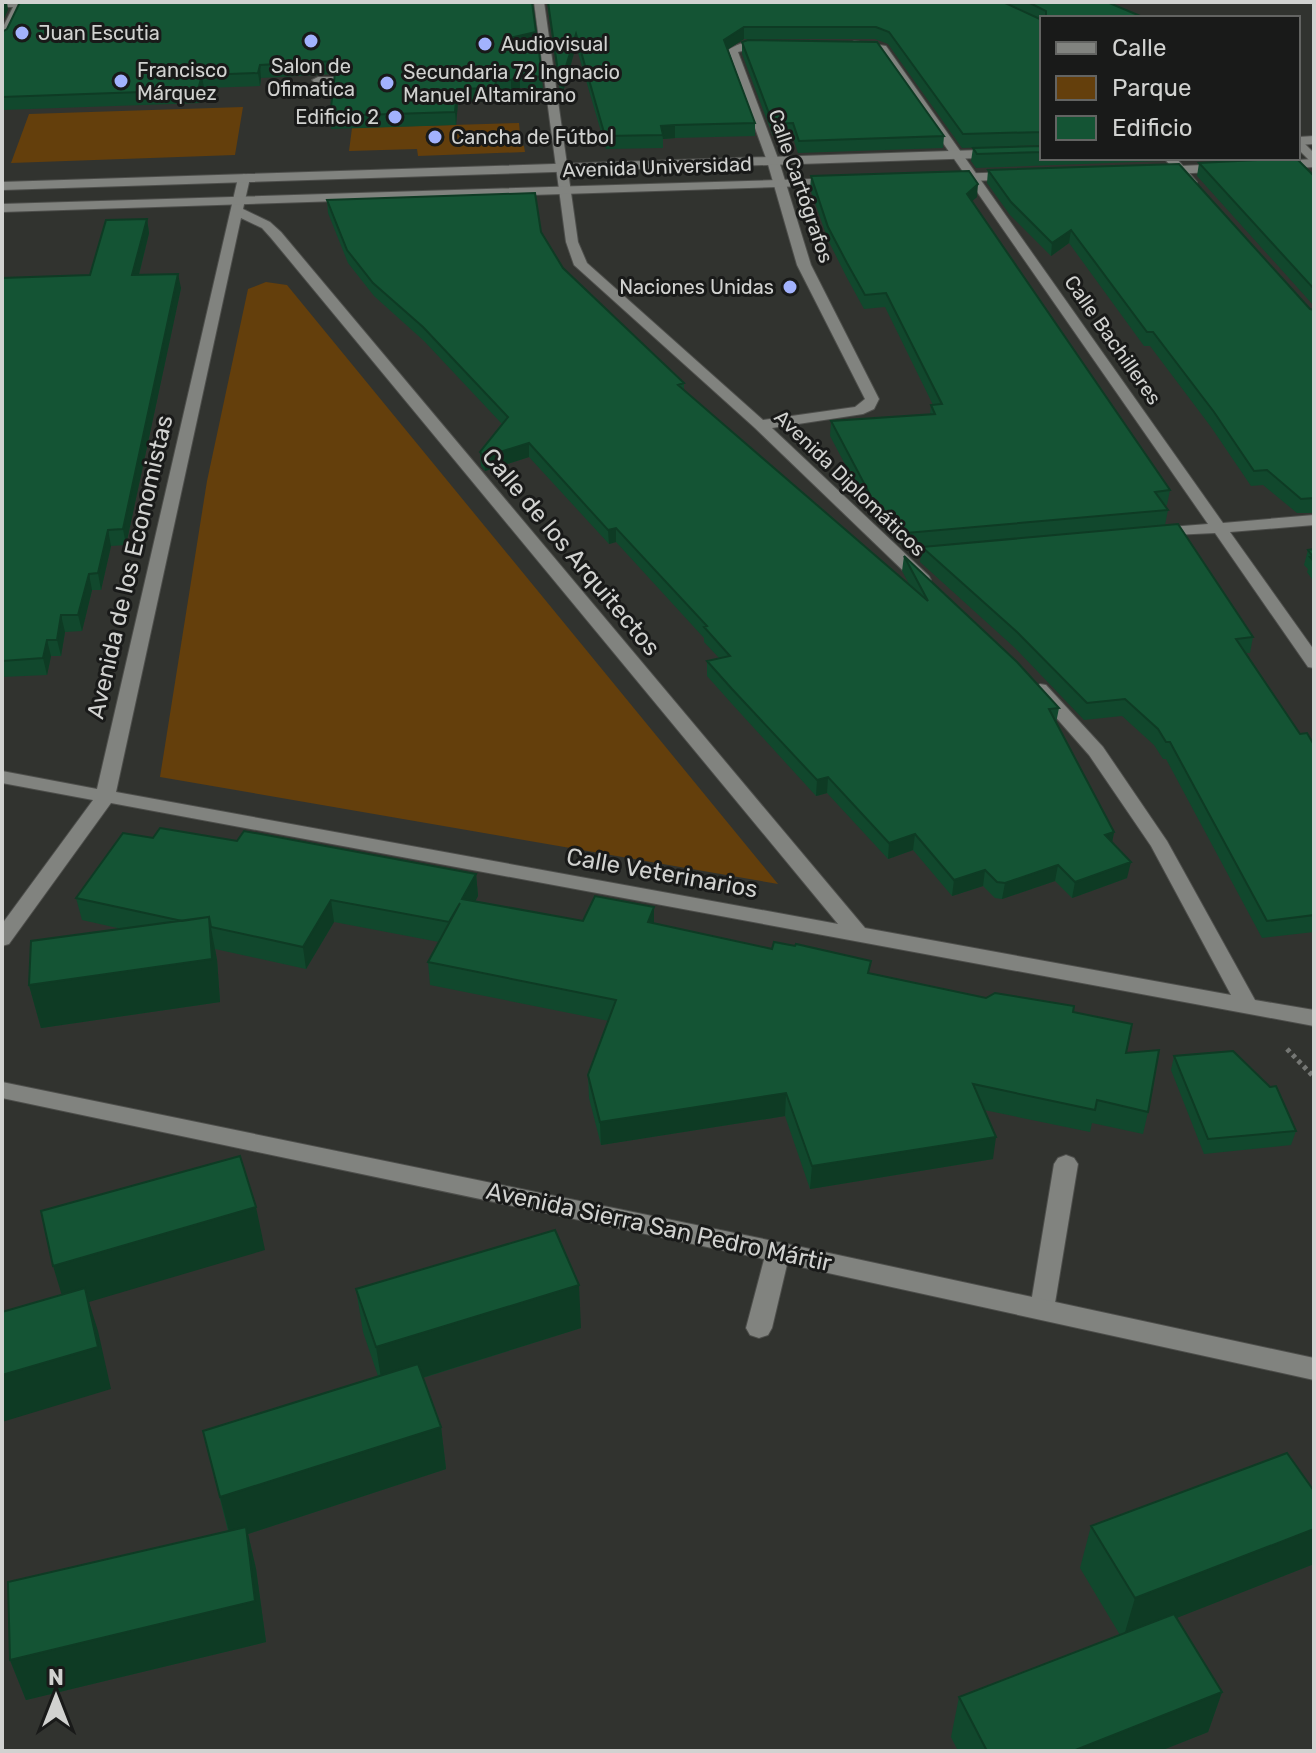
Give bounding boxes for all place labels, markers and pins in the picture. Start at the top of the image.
place label: Juan Escutia [38,21,160,45]
marker: Juan Escutia [13,24,31,42]
marker: Salon de Ofimatica [302,32,320,50]
place label: Audiovisual [501,32,608,56]
marker: Audiovisual [476,35,494,53]
place label: Salon de Ofimatica [267,54,355,101]
place label: Francisco Márquez [137,58,228,105]
place label: Secundaria 72 Ingnacio Manuel Altamirano [403,60,620,107]
marker: Francisco Márquez [112,72,130,90]
marker: Secundaria 72 Ingnacio Manuel Altamirano [378,74,396,92]
place label: Edificio 2 [295,105,379,129]
marker: Edificio 2 [386,108,404,126]
place label: Cancha de Fútbol [451,125,614,149]
marker: Cancha de Fútbol [426,128,444,146]
place label: Naciones Unidas [619,275,774,299]
marker: Naciones Unidas [781,278,799,296]

